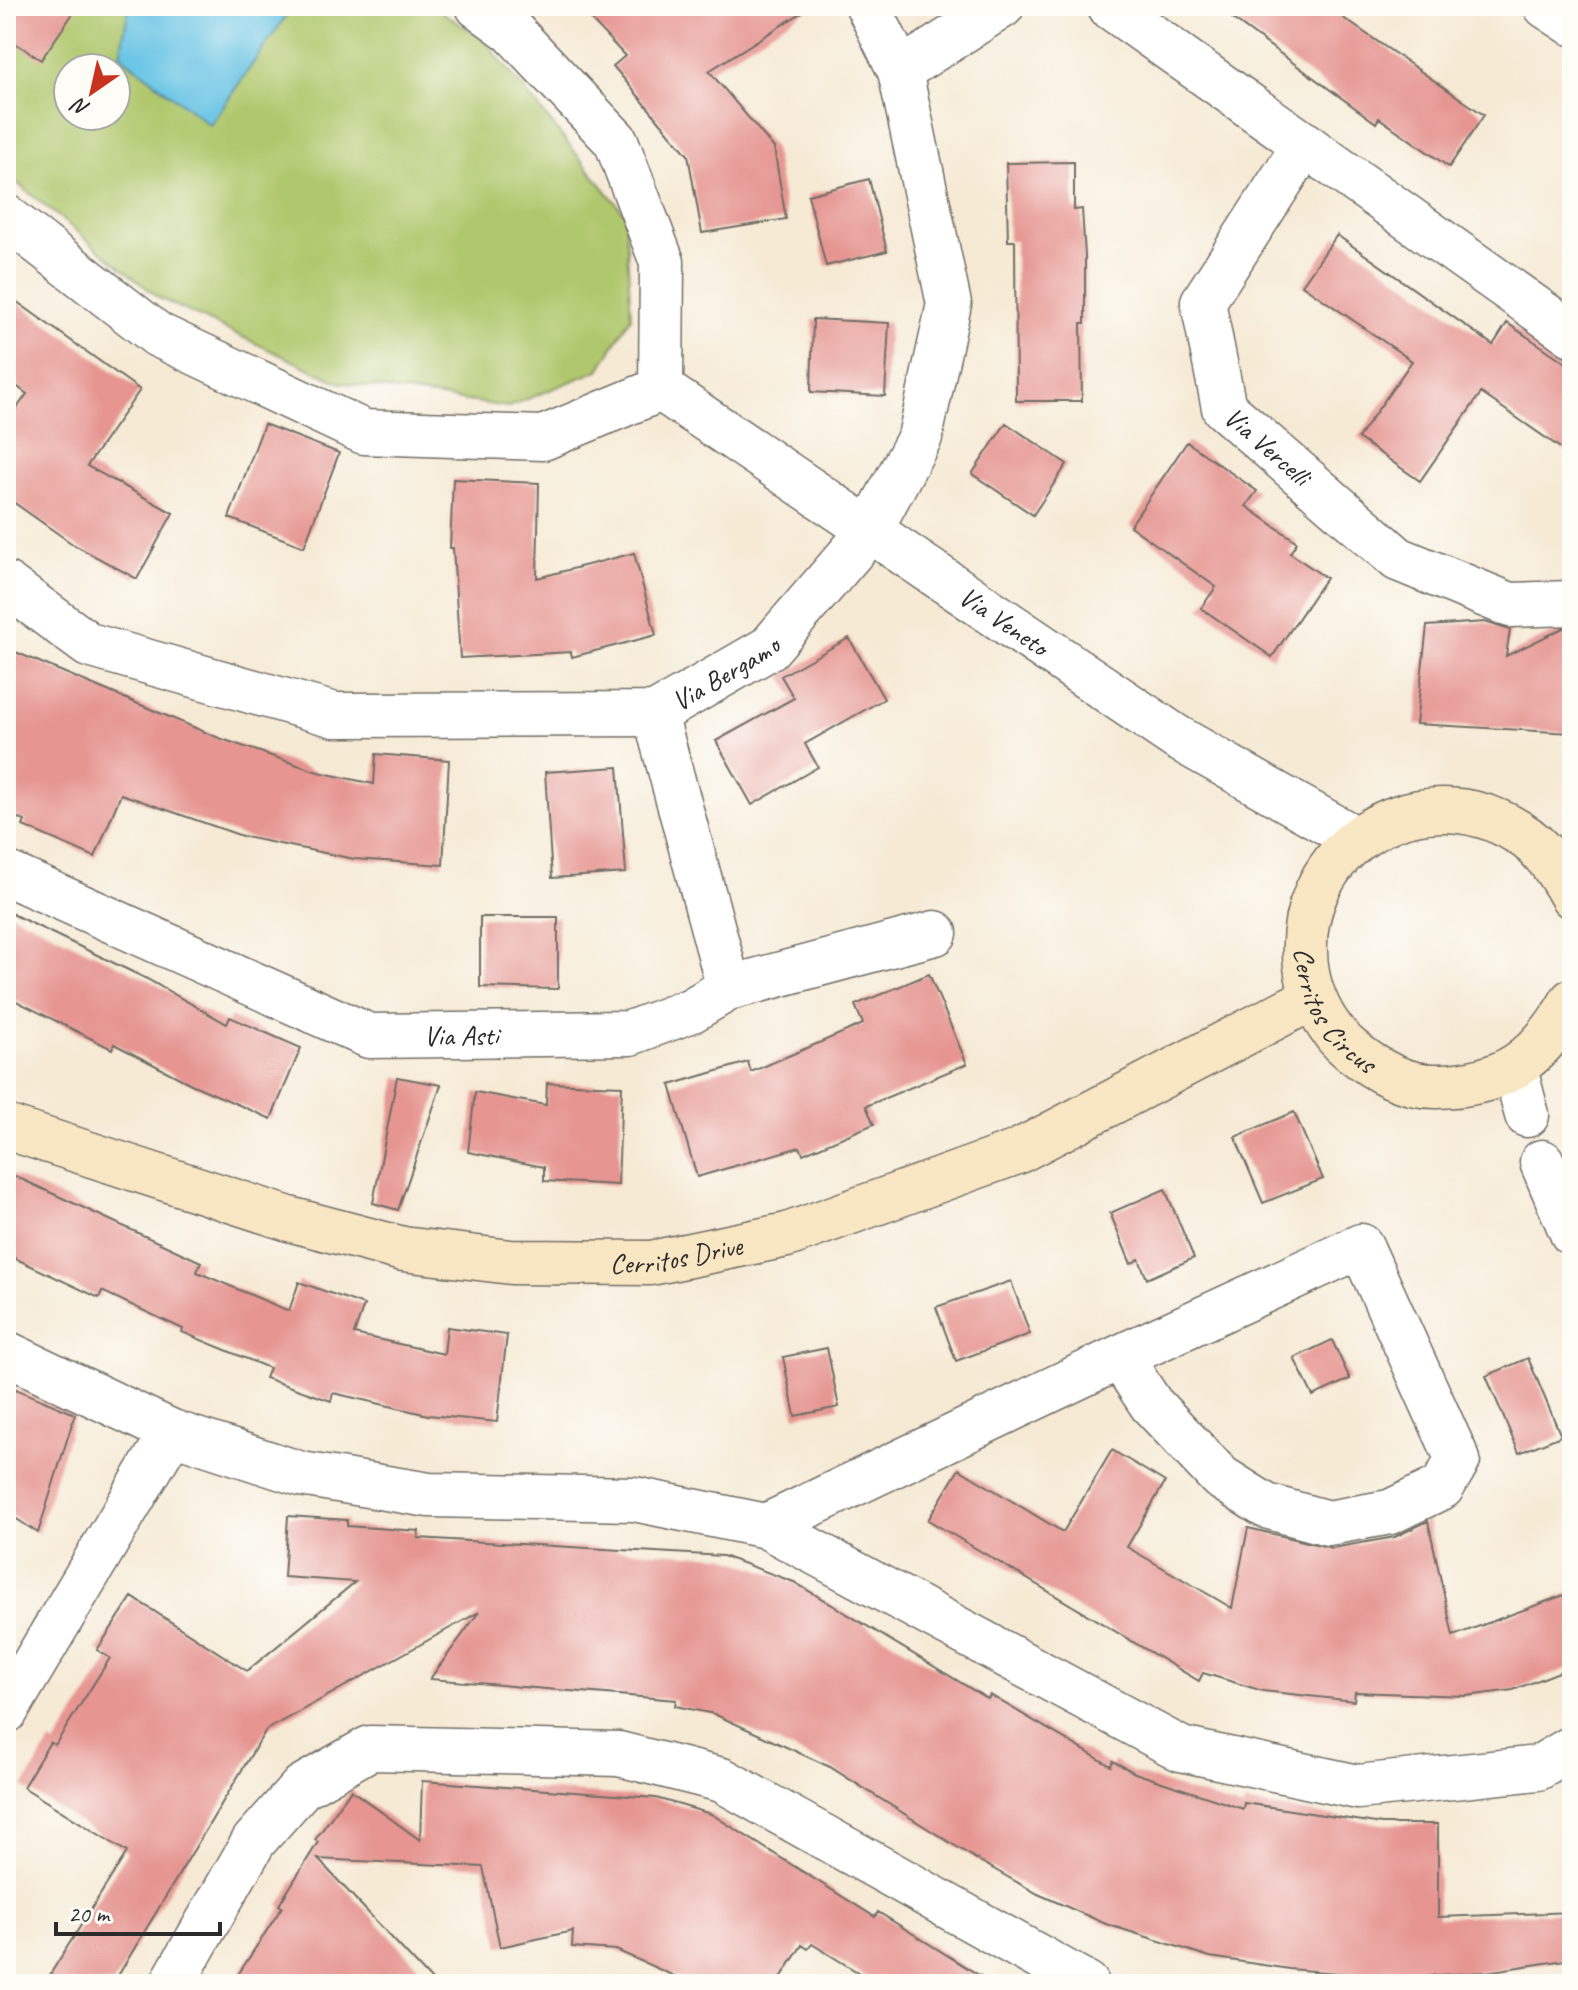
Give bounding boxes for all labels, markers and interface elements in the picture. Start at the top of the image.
north arrow [52,52,132,132]
text: N [65,90,95,123]
street label: Via Vercelli [1217,399,1320,496]
street label: Via Veneto [953,579,1058,665]
street label: Via Bergamo [666,628,790,719]
street label: Cerritos Circus [1287,947,1384,1082]
street label: Via Asti [423,1017,502,1053]
street label: Cerritos Drive [610,1227,747,1281]
scale bar [56,1886,220,1936]
text: 20 m [68,1899,111,1929]

